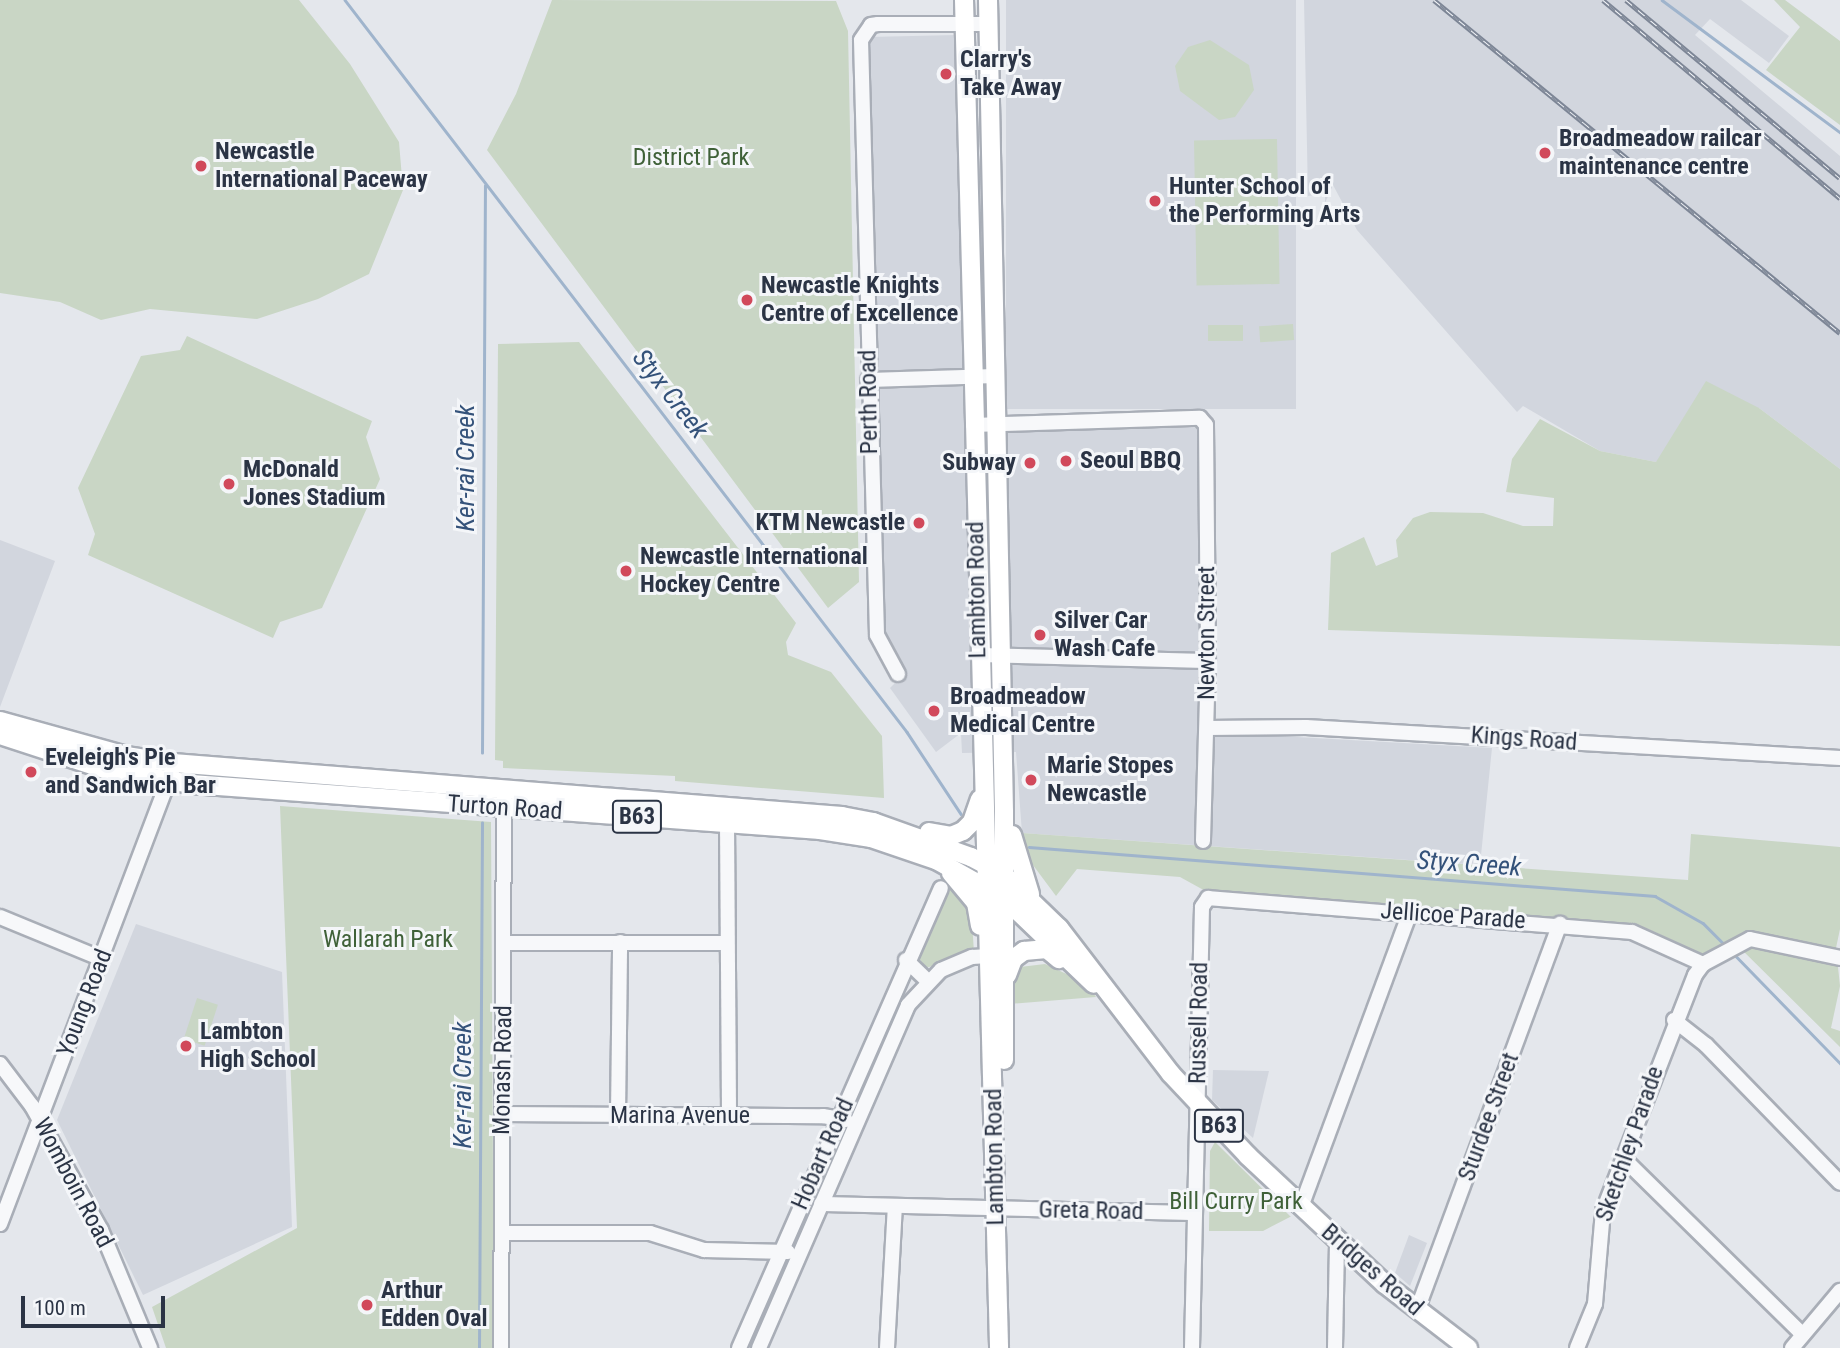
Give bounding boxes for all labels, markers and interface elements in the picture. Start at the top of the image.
place label: Clarry's Take Away [960,46,1062,102]
marker: Clarry's Take Away [938,66,954,82]
place label: Broadmeadow railcar maintenance centre [1559,125,1762,181]
place label: Newcastle International Paceway [215,138,428,194]
park label: District Park [633,144,749,172]
marker: Broadmeadow railcar maintenance centre [1537,145,1553,161]
marker: Newcastle International Paceway [193,158,209,174]
place label: Hunter School of the Performing Arts [1169,173,1360,229]
marker: Hunter School of the Performing Arts [1147,193,1163,209]
place label: Newcastle Knights Centre of Excellence [761,272,958,328]
marker: Newcastle Knights Centre of Excellence [739,292,755,308]
water label: Styx Creek [625,343,715,445]
street label: Perth Road [854,349,884,455]
water label: Ker-rai Creek [450,405,482,531]
place label: Seoul BBQ [1080,447,1181,475]
place label: Subway [942,449,1016,477]
marker: Seoul BBQ [1058,453,1074,469]
marker: Subway [1022,455,1038,471]
place label: McDonald Jones Stadium [243,456,386,512]
marker: McDonald Jones Stadium [221,476,237,492]
place label: KTM Newcastle [755,509,905,537]
marker: KTM Newcastle [911,515,927,531]
street label: Lambton Road [961,521,993,659]
place label: Newcastle International Hockey Centre [640,543,868,599]
marker: Newcastle International Hockey Centre [618,563,634,579]
street label: Newton Street [1193,566,1221,700]
place label: Silver Car Wash Cafe [1054,607,1155,663]
marker: Silver Car Wash Cafe [1032,627,1048,643]
place label: Broadmeadow Medical Centre [950,683,1095,739]
marker: Broadmeadow Medical Centre [924,701,944,721]
street label: Kings Road [1470,721,1578,757]
place label: Eveleigh's Pie and Sandwich Bar [45,744,216,800]
place label: Marie Stopes Newcastle [1047,752,1174,808]
marker: Eveleigh's Pie and Sandwich Bar [23,764,39,780]
marker: Marie Stopes Newcastle [1021,770,1041,790]
street label: Turton Road [447,790,563,826]
road number: B63 [611,797,663,836]
water label: Styx Creek [1416,845,1522,883]
street label: Jellicoe Parade [1379,897,1527,935]
park label: Wallarah Park [323,926,453,954]
street label: Young Road [51,945,119,1061]
street label: Russell Road [1184,962,1214,1084]
street label: Monash Road [487,1005,519,1135]
place label: Lambton High School [200,1018,316,1074]
water label: Ker-rai Creek [447,1022,479,1148]
marker: Lambton High School [178,1038,194,1054]
street label: Sturdee Street [1452,1049,1526,1185]
street label: Sketchley Parade [1590,1063,1670,1225]
street label: Lambton Road [979,1088,1011,1226]
street label: Hobart Road [786,1094,860,1214]
street label: Marina Avenue [610,1102,750,1130]
road number: B63 [1193,1106,1245,1146]
street label: Womboin Road [27,1113,119,1253]
park label: Bill Curry Park [1169,1188,1303,1216]
street label: Greta Road [1038,1196,1144,1226]
street label: Bridges Road [1315,1218,1429,1322]
place label: Arthur Edden Oval [381,1277,488,1333]
scale bar [24,1282,168,1326]
text: 100 m [34,1296,86,1320]
marker: Arthur Edden Oval [359,1297,375,1313]

